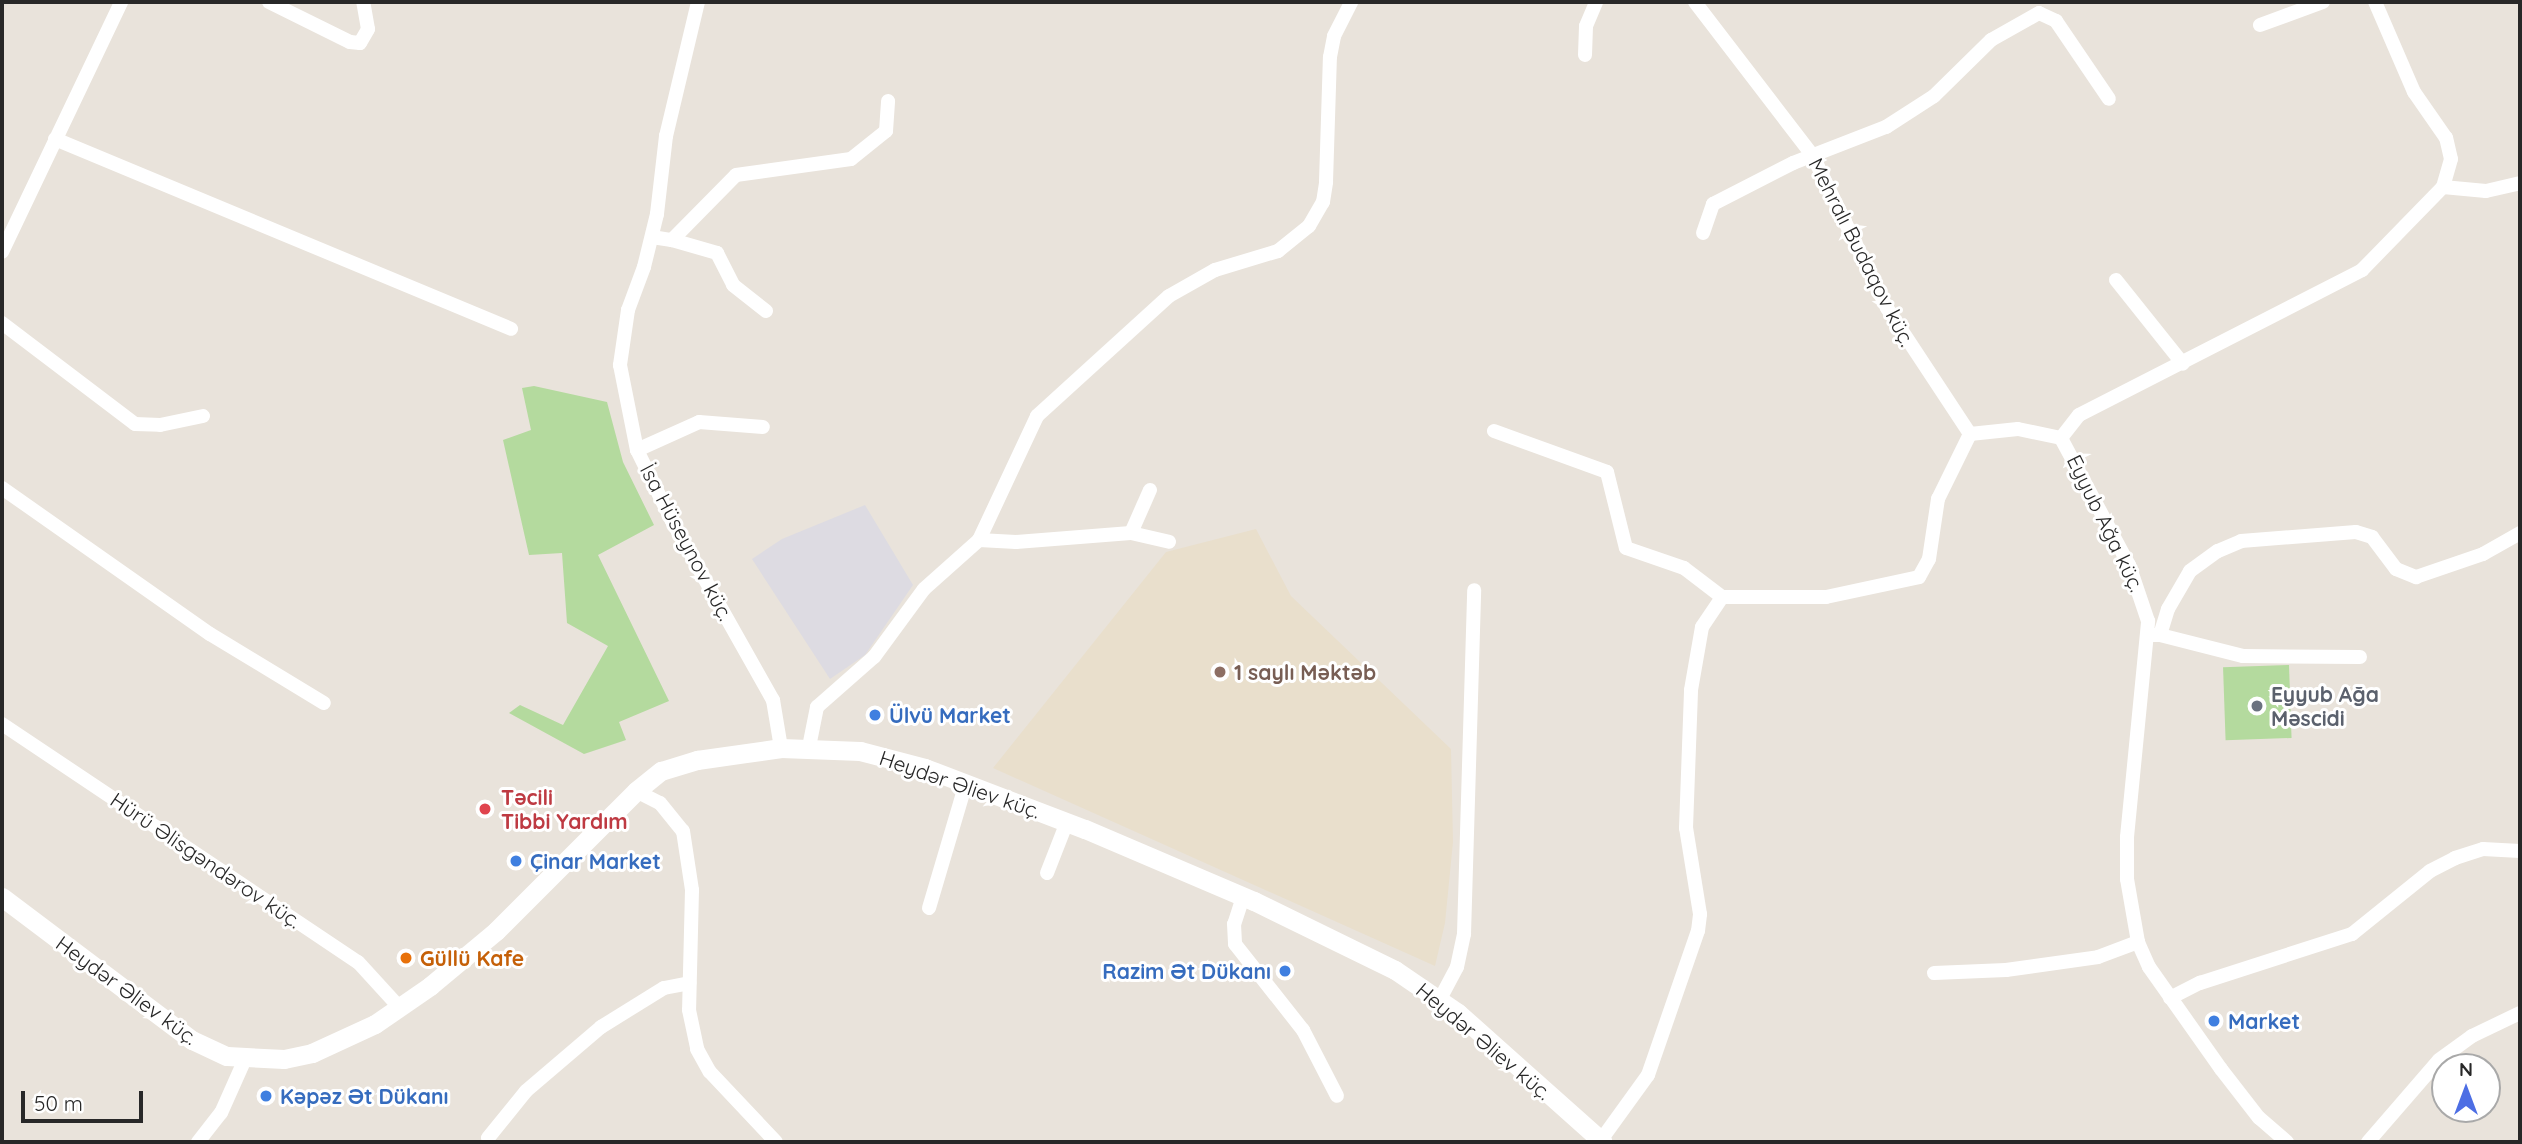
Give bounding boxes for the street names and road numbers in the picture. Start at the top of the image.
street label: Mehralı Budaqov küç. [1804,154,1920,350]
street label: Eyyub Ağa küç. [2062,451,2150,595]
street label: İsa Hüseynov küç. [635,459,739,625]
street label: Heydər Əliev küç. [876,745,1044,823]
street label: Hürü Əlisgəndərov küç. [106,787,306,933]
street label: Heydər Əliev küç. [51,930,203,1050]
street label: Heydər Əliev küç. [1411,977,1557,1105]

